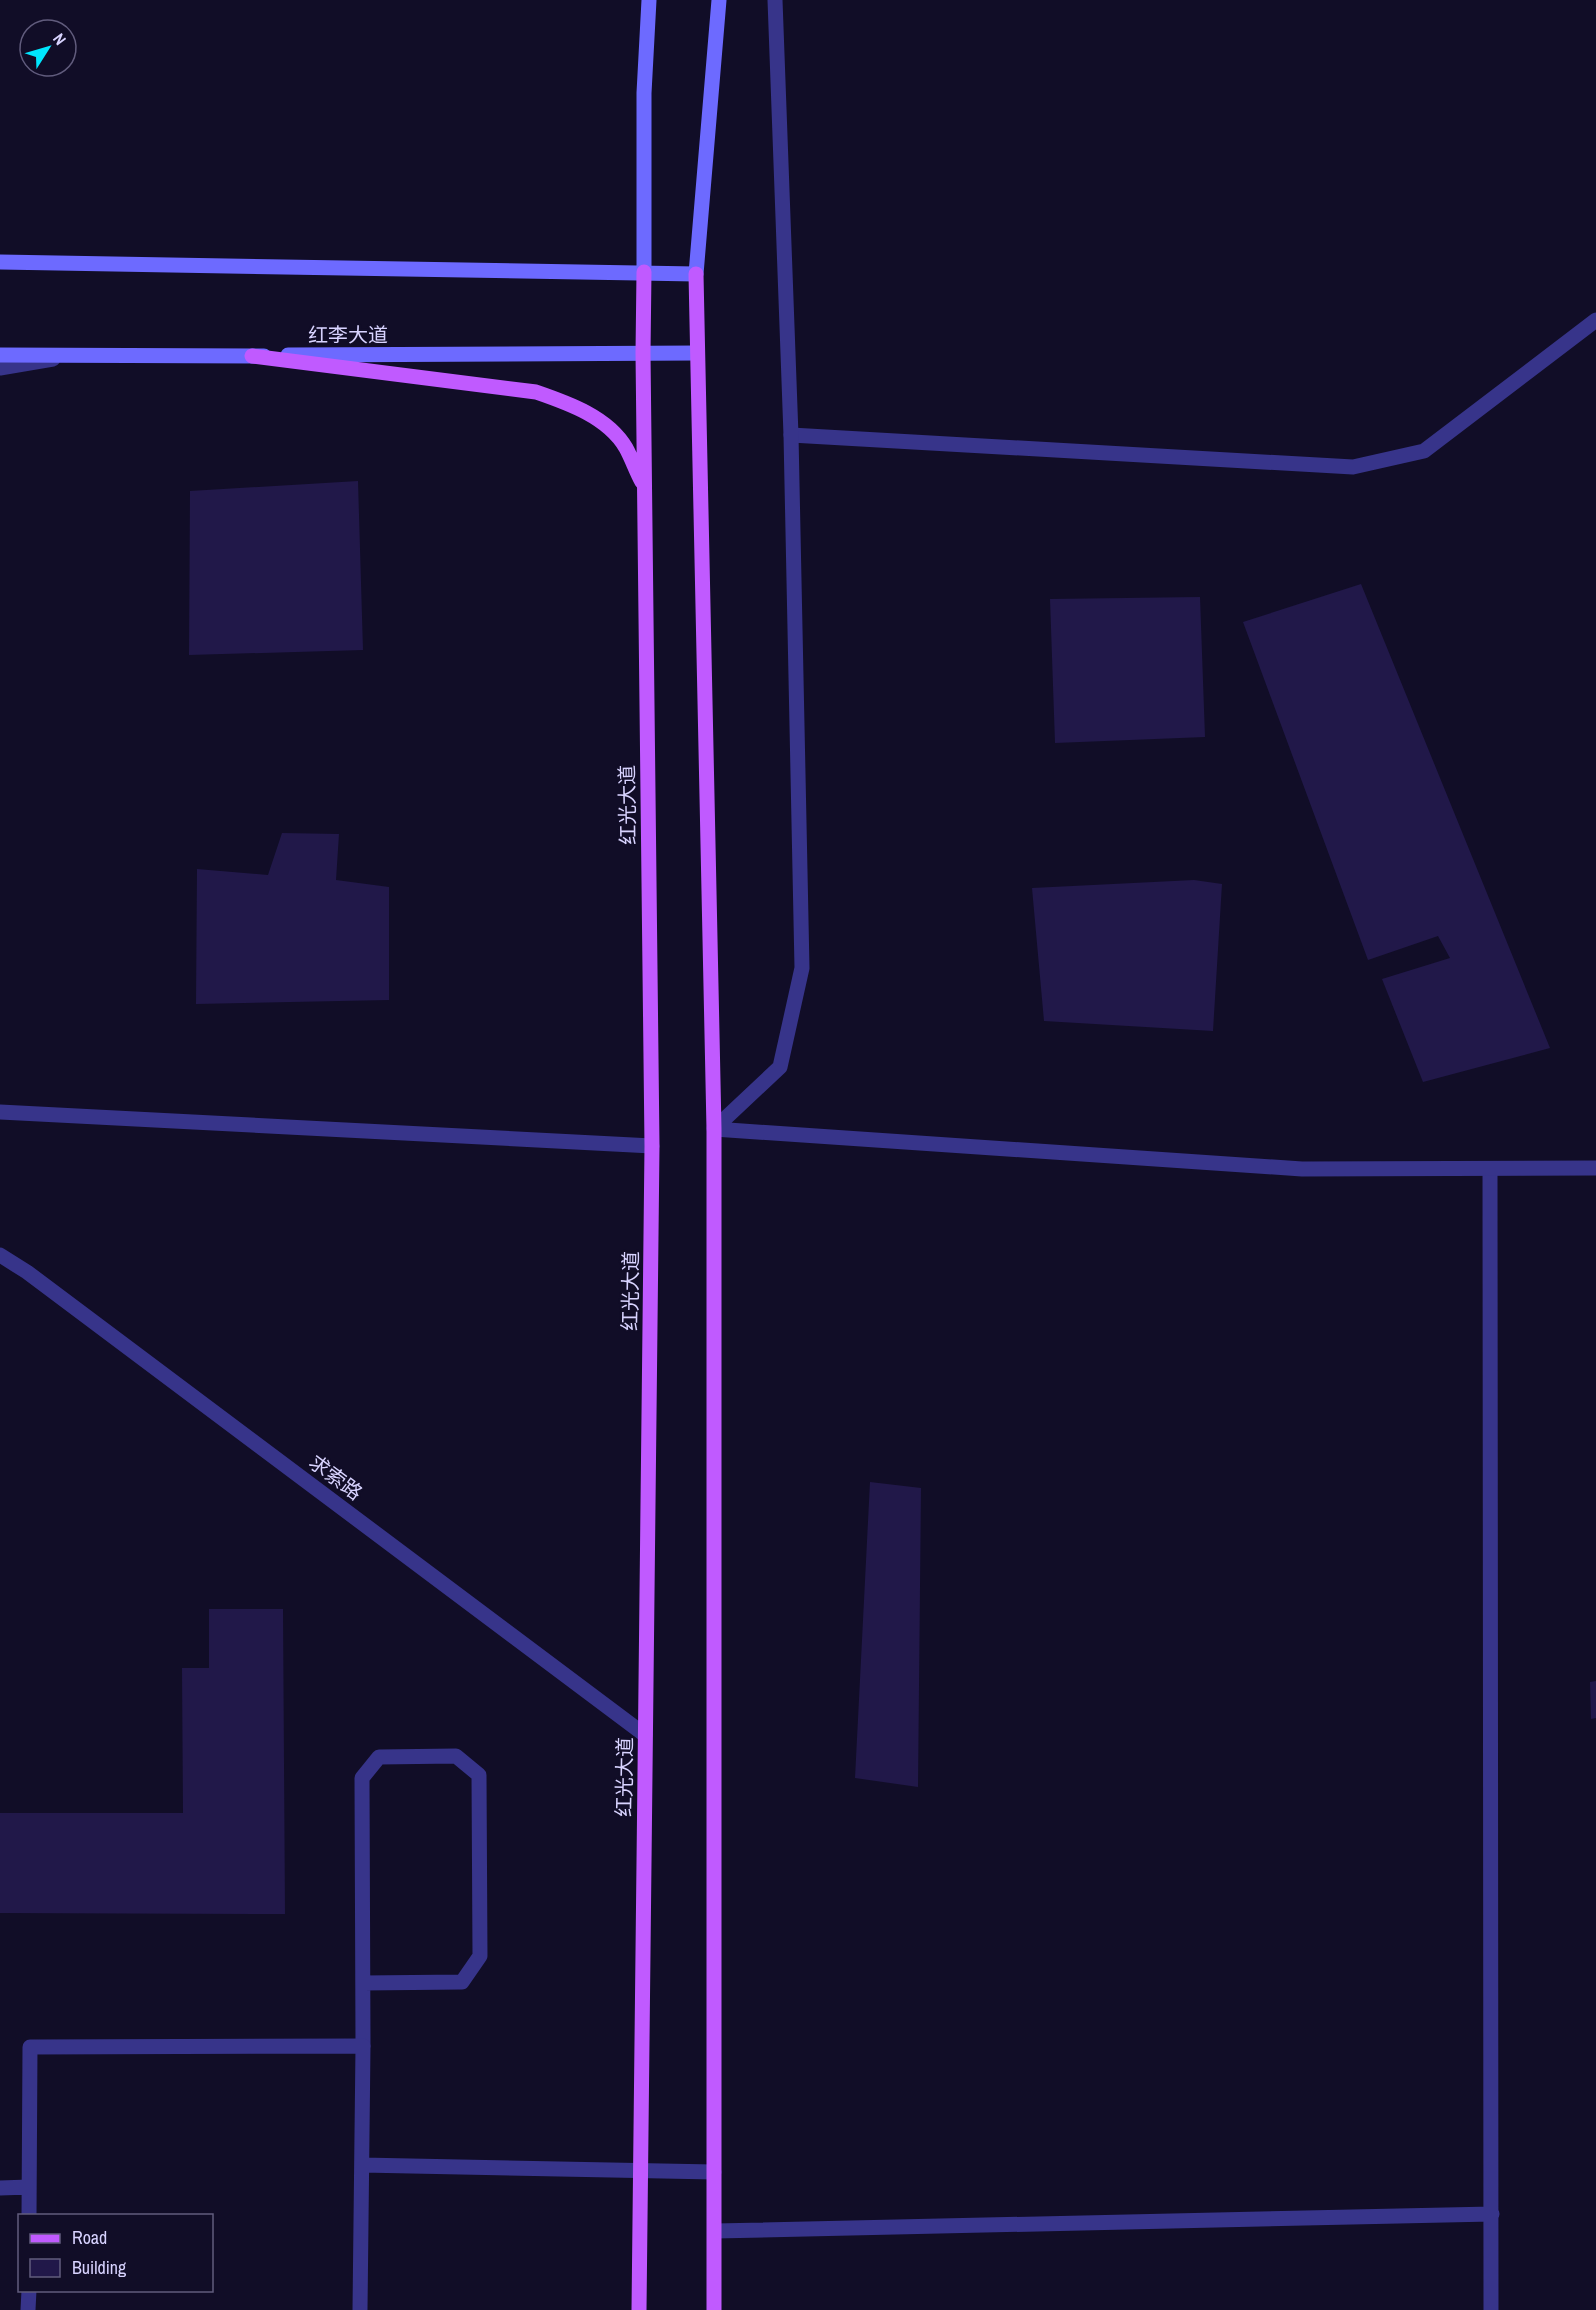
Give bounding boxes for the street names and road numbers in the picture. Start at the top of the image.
street label: 红李大道 [308,321,388,348]
street label: 红光大道 [613,765,641,845]
street label: 红光大道 [616,1251,644,1331]
street label: 求索路 [304,1448,368,1506]
street label: 红光大道 [610,1737,638,1817]

